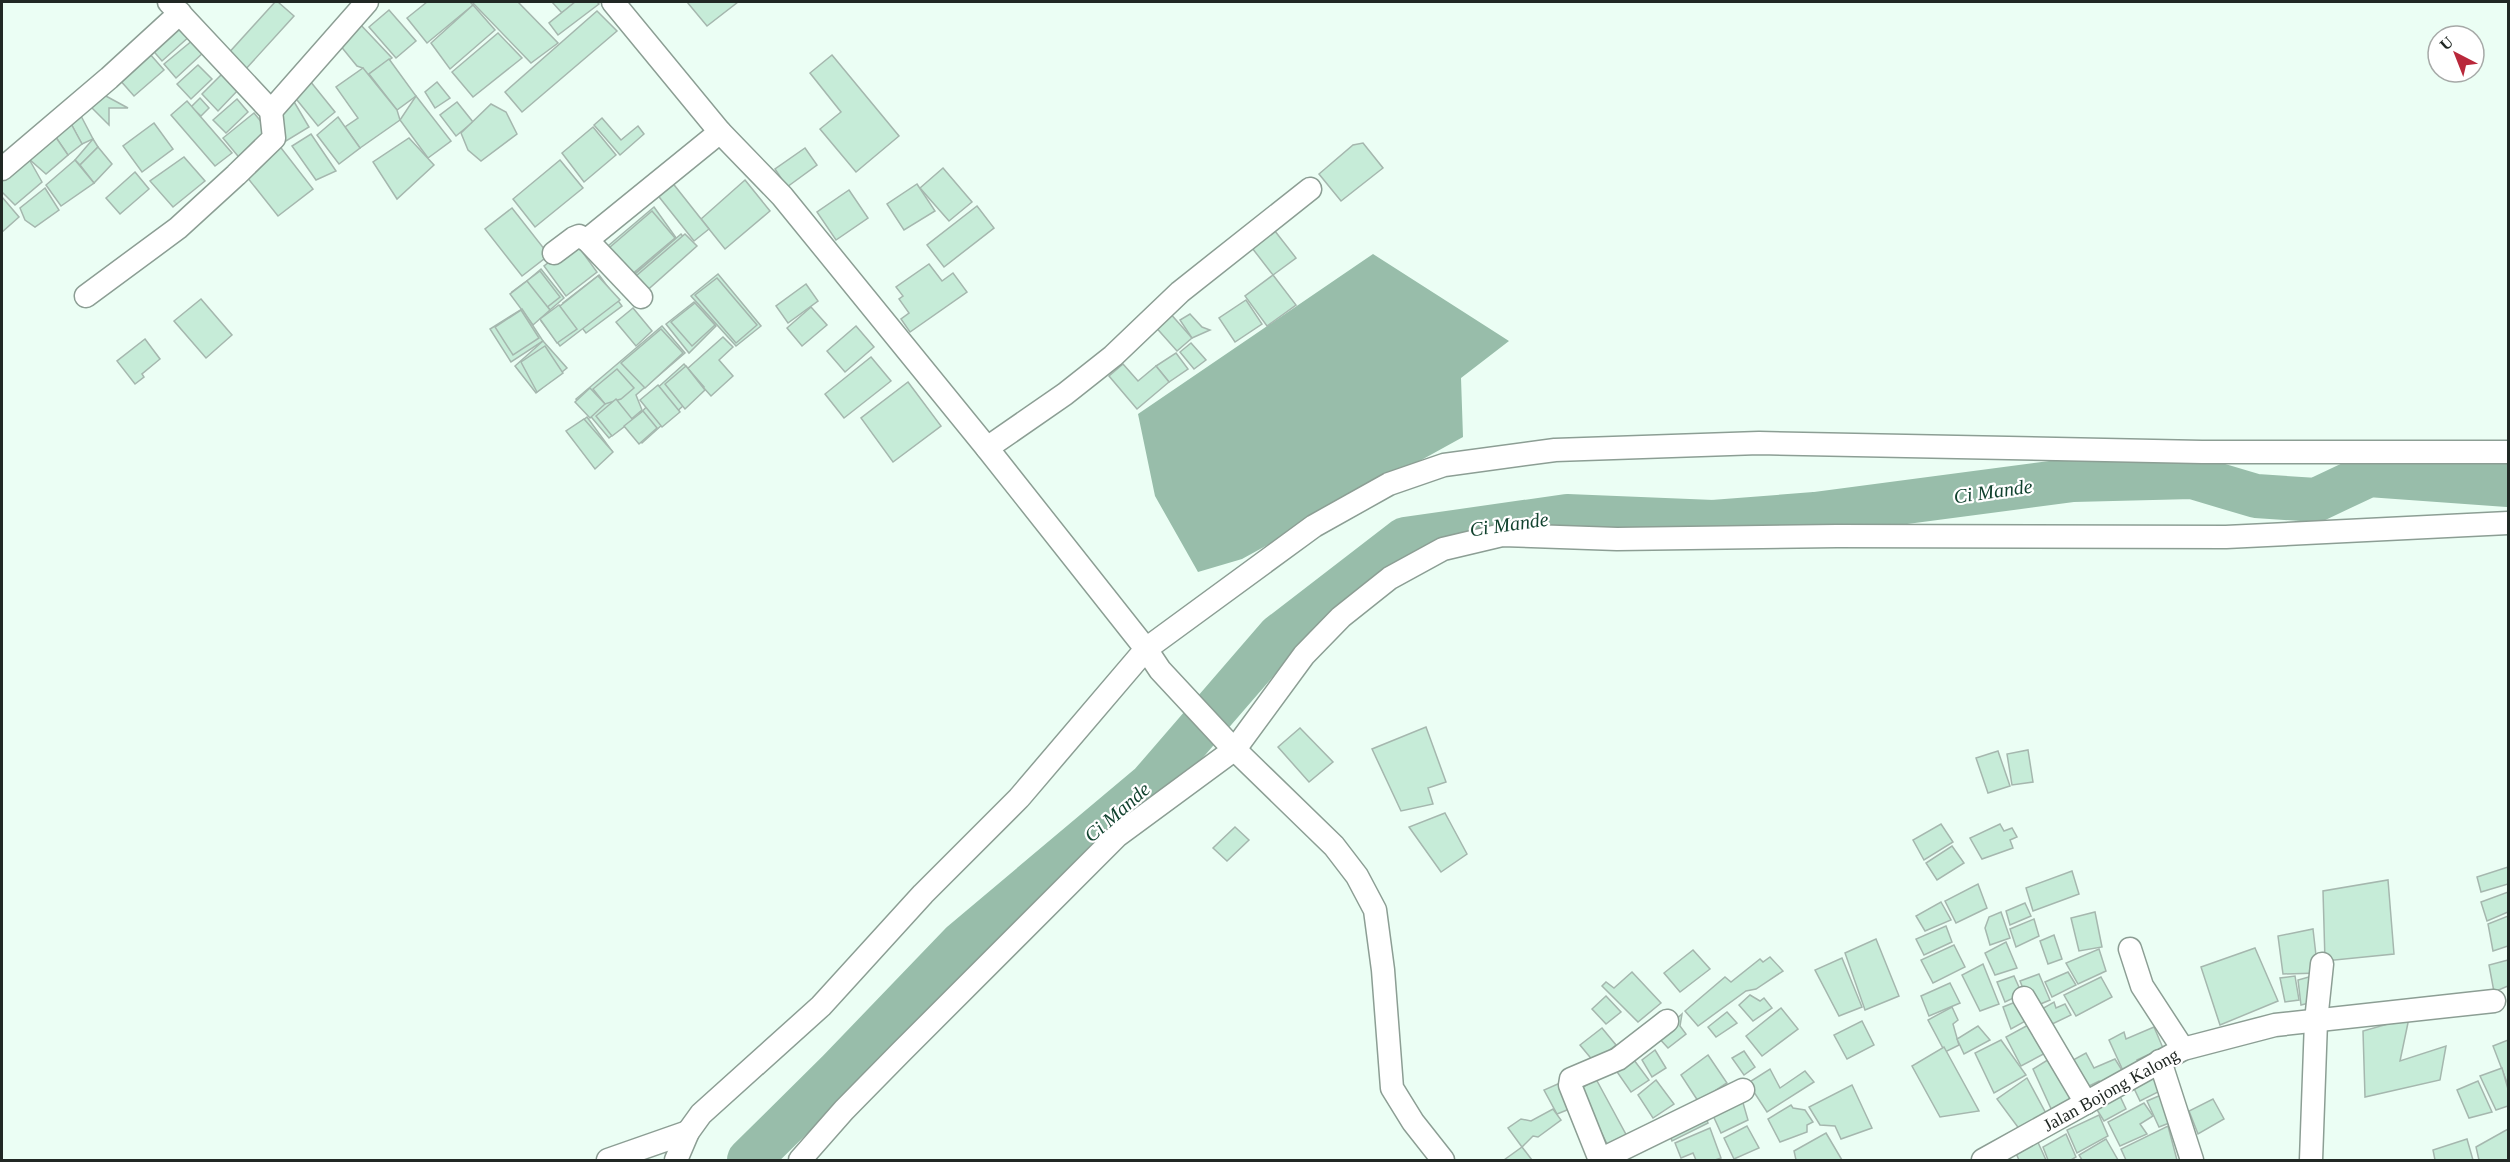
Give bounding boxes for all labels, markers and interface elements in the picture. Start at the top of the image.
north arrow [2426,24,2486,84]
text: U [2436,33,2457,53]
water label: Ci Mande [1952,475,2034,507]
water label: Ci Mande [1468,508,1550,540]
water label: Ci Mande [1080,778,1154,846]
street label: Jalan Bojong Kalong [2040,1044,2182,1136]

